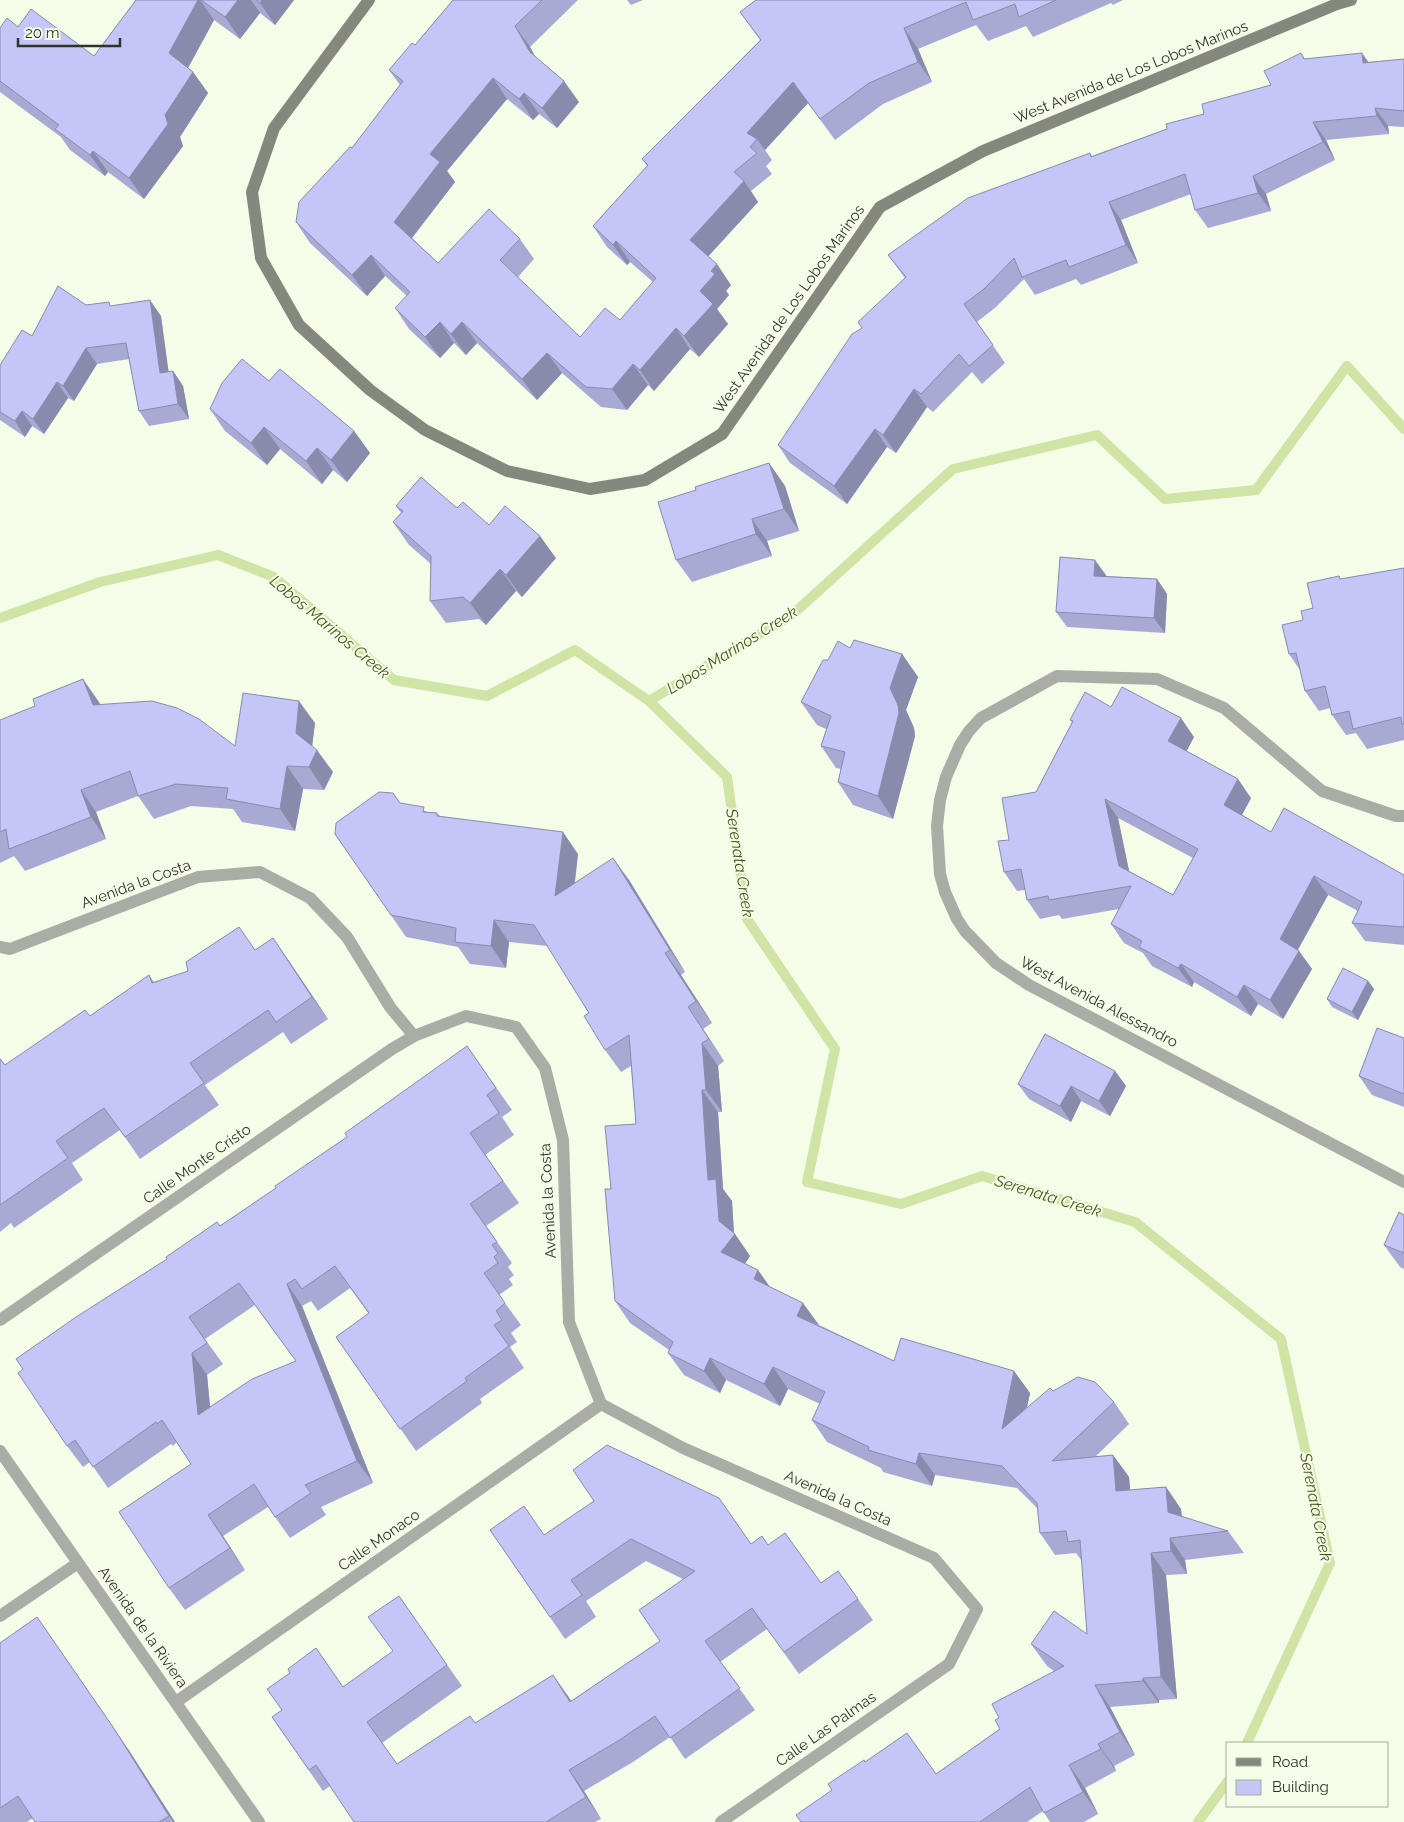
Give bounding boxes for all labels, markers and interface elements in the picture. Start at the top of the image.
scale bar [18,15,120,47]
street label: West Avenida de Los Lobos Marinos [1011,17,1251,127]
text: 20 m [25,24,60,42]
street label: West Avenida de Los Lobos Marinos [710,201,868,417]
water label: Lobos Marinos Creek [266,571,394,683]
water label: Lobos Marinos Creek [663,602,801,698]
water label: Serenata Creek [722,806,758,919]
street label: Avenida la Costa [79,856,193,912]
street label: West Avenida Alessandro [1017,953,1181,1051]
street label: Calle Monte Cristo [140,1120,254,1208]
street label: Avenida la Costa [536,1143,560,1259]
water label: Serenata Creek [992,1171,1104,1221]
water label: Serenata Creek [1296,1450,1336,1563]
street label: Avenida la Costa [782,1466,894,1530]
street label: Calle Monaco [335,1505,423,1575]
street label: Avenida de la Riviera [94,1563,192,1691]
street label: Calle Las Palmas [773,1688,879,1770]
legend [1226,1742,1389,1807]
text: Road [1272,1753,1308,1771]
text: Building [1272,1778,1329,1796]

